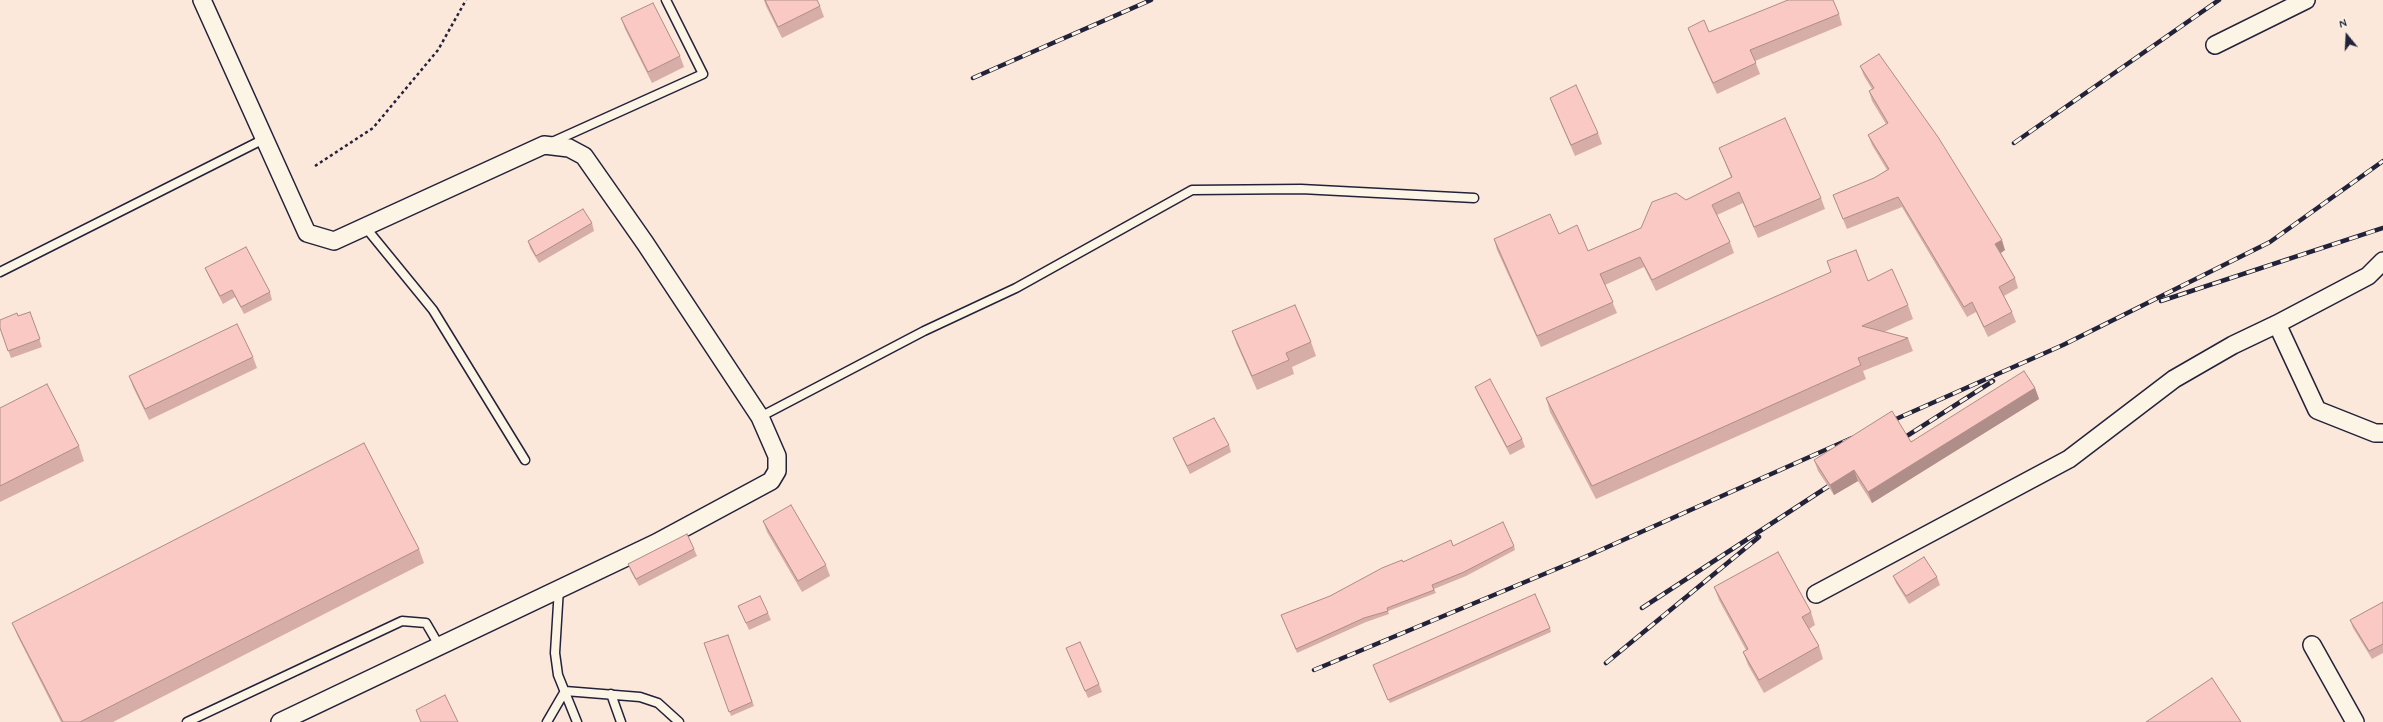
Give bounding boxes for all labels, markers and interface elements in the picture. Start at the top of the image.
north arrow [2327,16,2367,56]
text: N [2338,17,2349,32]

